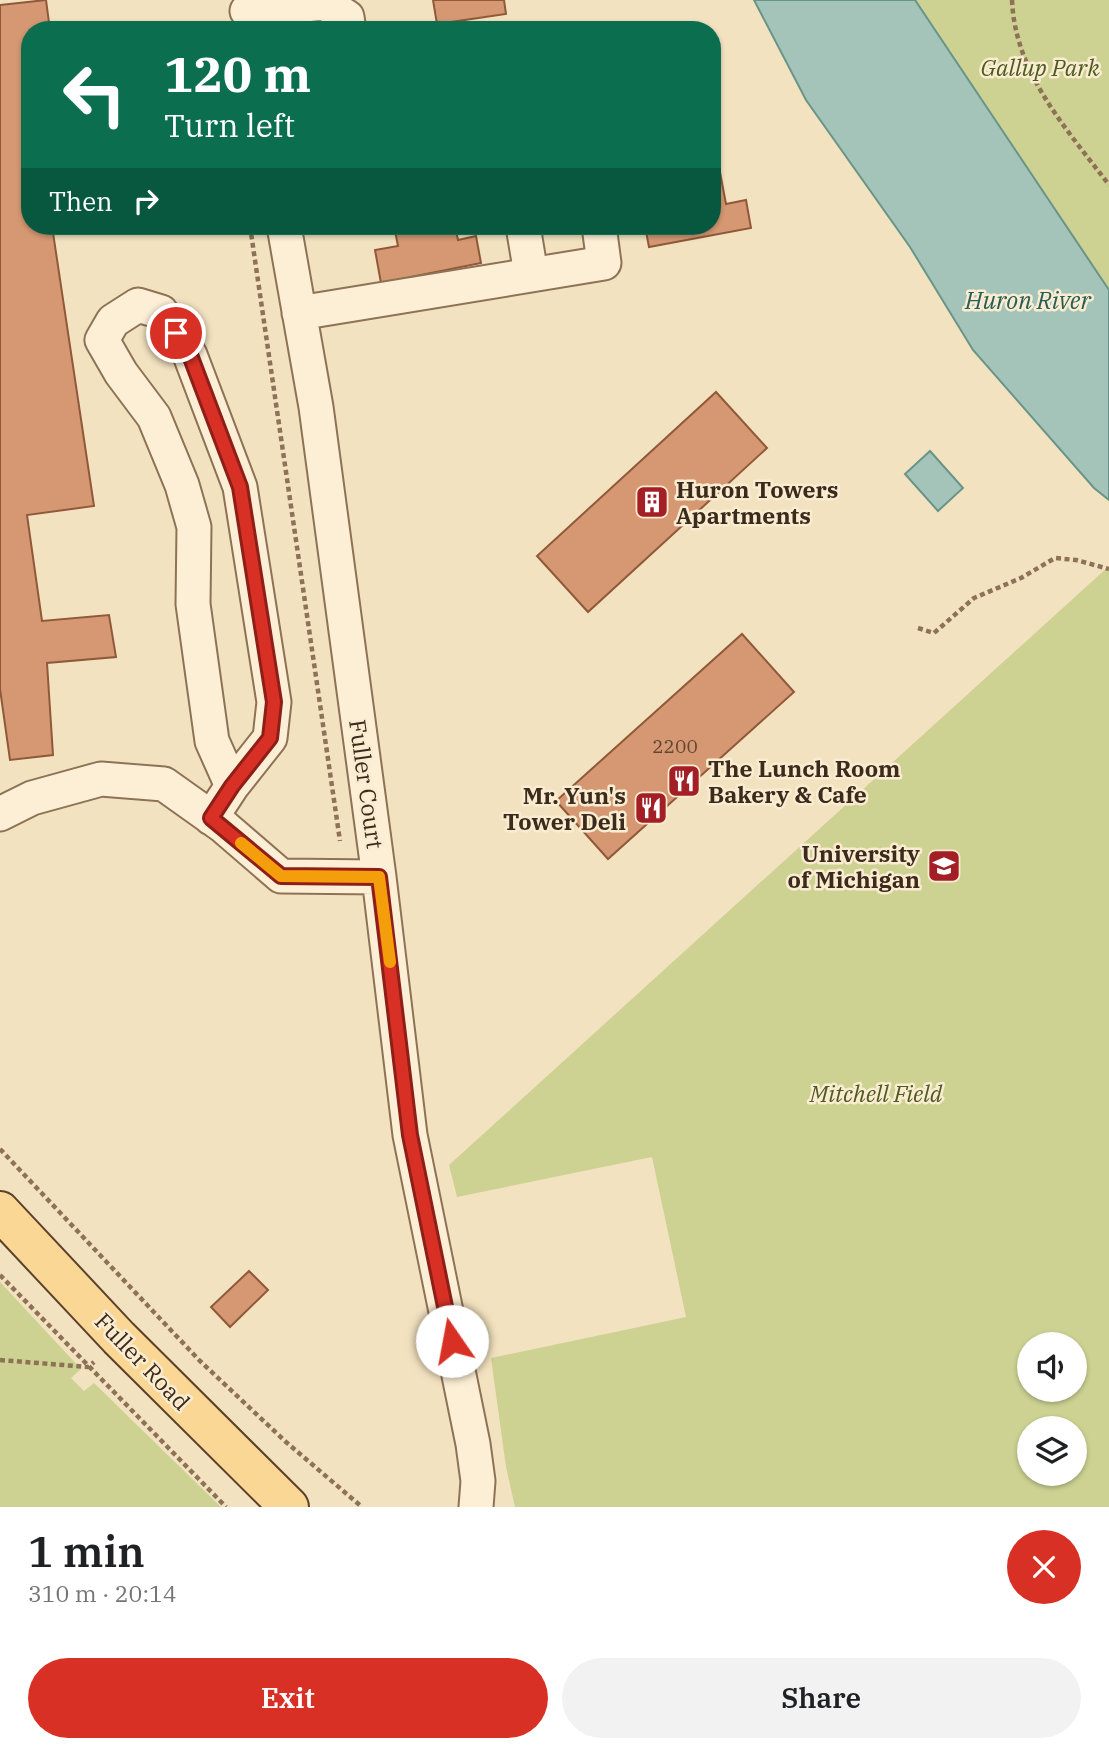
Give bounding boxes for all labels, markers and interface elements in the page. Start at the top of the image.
text: 120 m [164,42,311,105]
icon: left [49,49,140,140]
park label: Gallup Park [980,52,1100,82]
text: Turn left [164,104,295,146]
icon: right [127,182,165,220]
text: Then [49,184,113,218]
water label: Huron River [964,284,1092,316]
pin [146,303,206,363]
icon: arrive [157,314,195,352]
place label: Huron Towers Apartments [676,474,839,530]
building icon: Huron Towers Apartments [633,483,671,521]
street label: Fuller Court [343,717,391,851]
house number: 2200 [652,734,698,758]
place label: The Lunch Room Bakery & Cafe [708,753,900,809]
restaurant icon: The Lunch Room Bakery & Cafe [665,762,703,800]
place label: Mr. Yun's Tower Deli [503,780,626,836]
restaurant icon: Mr. Yun's Tower Deli [632,789,670,827]
place label: University of Michigan [788,838,920,894]
school or university icon: University of Michigan [925,847,963,885]
park label: Mitchell Field [809,1078,943,1108]
position arrow [415,1304,489,1378]
street label: Fuller Road [89,1306,197,1416]
map controls [1017,1332,1087,1486]
button: sound [1017,1332,1087,1402]
button: layers [1017,1416,1087,1486]
text: 1 min [28,1524,145,1579]
button: close [1007,1530,1081,1604]
text: 310 m · 20:14 [28,1578,177,1608]
button: Exit [28,1658,548,1738]
button: Share [562,1658,1081,1738]

